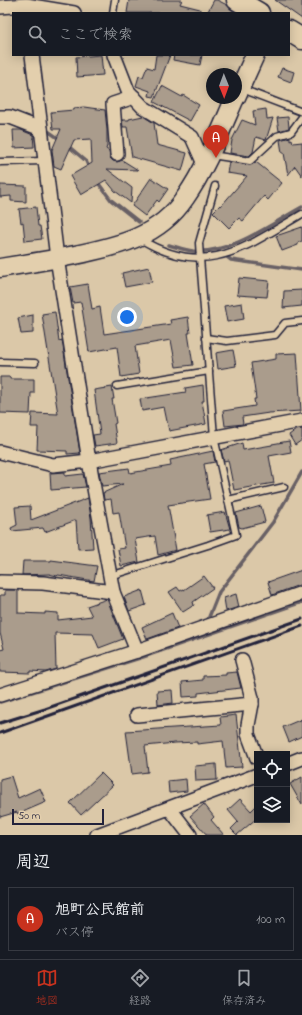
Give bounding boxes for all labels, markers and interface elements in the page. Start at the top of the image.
search box [12,12,290,56]
icon: search [26,23,48,45]
text: ここで検索 [58,24,133,46]
north arrow [206,68,242,104]
pin: A [203,125,229,158]
your location [117,307,137,327]
map controls [254,751,290,823]
button: locate [254,751,290,787]
button: layers [254,787,290,823]
scale bar [12,807,104,826]
text: 50 m [18,808,40,824]
text: 周辺 [16,850,50,875]
text: 旭町公民館前 [55,899,145,921]
text: A [26,910,34,929]
text: 100 m [256,910,285,929]
text: バス停 [55,923,94,942]
tab: 地図 [36,967,58,1009]
tab: 経路 [129,967,151,1009]
tab: 保存済み [222,967,266,1009]

